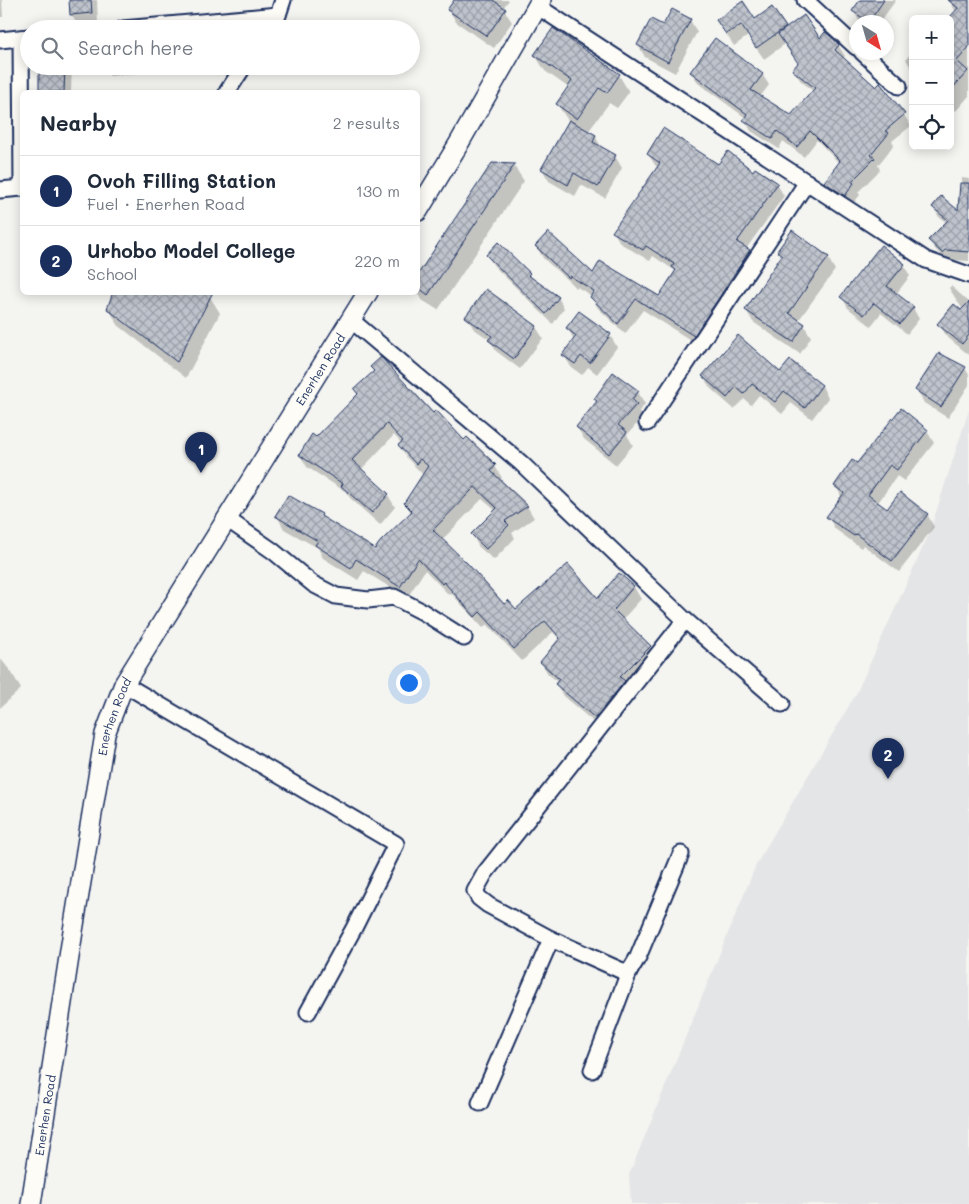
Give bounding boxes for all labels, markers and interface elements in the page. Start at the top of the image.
north arrow [849,15,894,60]
map controls [909,15,954,150]
button: + [909,15,954,60]
search box [20,20,420,75]
icon: search [38,34,66,62]
text: Search here [78,35,194,60]
button: − [909,60,954,105]
button: locate [909,105,954,150]
text: Nearby [40,109,117,136]
text: 2 results [333,112,400,133]
text: Ovoh Filling Station [87,168,276,193]
text: 1 [52,180,60,201]
text: 130 m [356,180,400,201]
text: Fuel · Enerhen Road [87,193,245,214]
text: Urhobo Model College [87,238,295,263]
text: 2 [52,250,60,271]
text: 220 m [354,250,400,271]
text: School [87,263,137,284]
street label: Enerhen Road [292,330,348,408]
pin: 1 [185,432,217,473]
your location [396,670,422,696]
street label: Enerhen Road [94,674,134,757]
pin: 2 [872,738,904,779]
street label: Enerhen Road [31,1073,59,1157]

